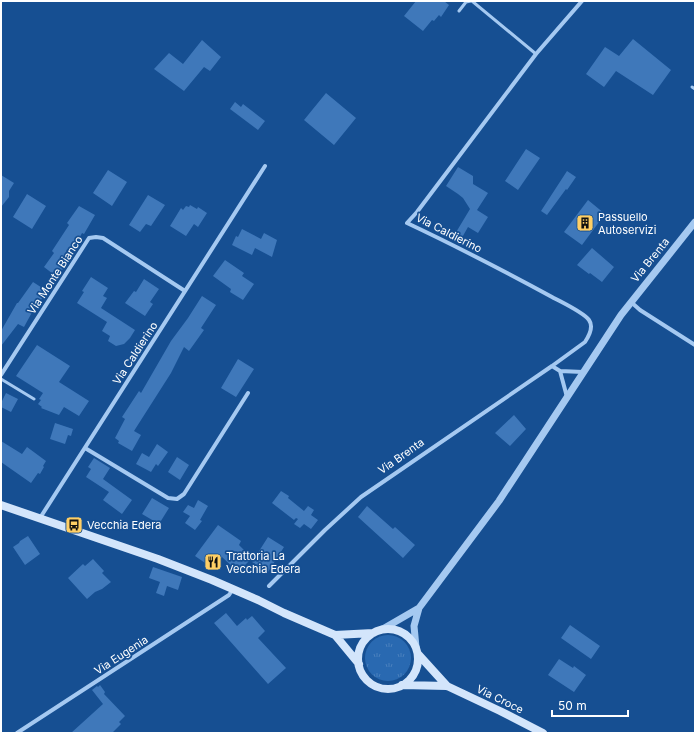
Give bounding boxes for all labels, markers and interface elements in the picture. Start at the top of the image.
street label: Via Caldierino [414,210,485,256]
place label: Passuello Autoservizi [598,210,656,237]
building icon: Passuello Autoservizi [575,213,595,233]
street label: Via Monte Bianco [24,233,86,317]
street label: Via Brenta [628,235,672,285]
street label: Via Caldierino [109,319,161,387]
street label: Via Brenta [375,435,427,477]
bus stop icon: Vecchia Edera [64,515,84,535]
place label: Vecchia Edera [87,518,162,532]
place label: Trattoria La Vecchia Edera [226,549,301,576]
restaurant icon: Trattoria La Vecchia Edera [203,552,223,572]
street label: Via Eugenia [92,632,150,678]
street label: Via Croce [474,682,526,716]
scale bar [552,692,628,718]
text: 50 m [558,698,587,713]

